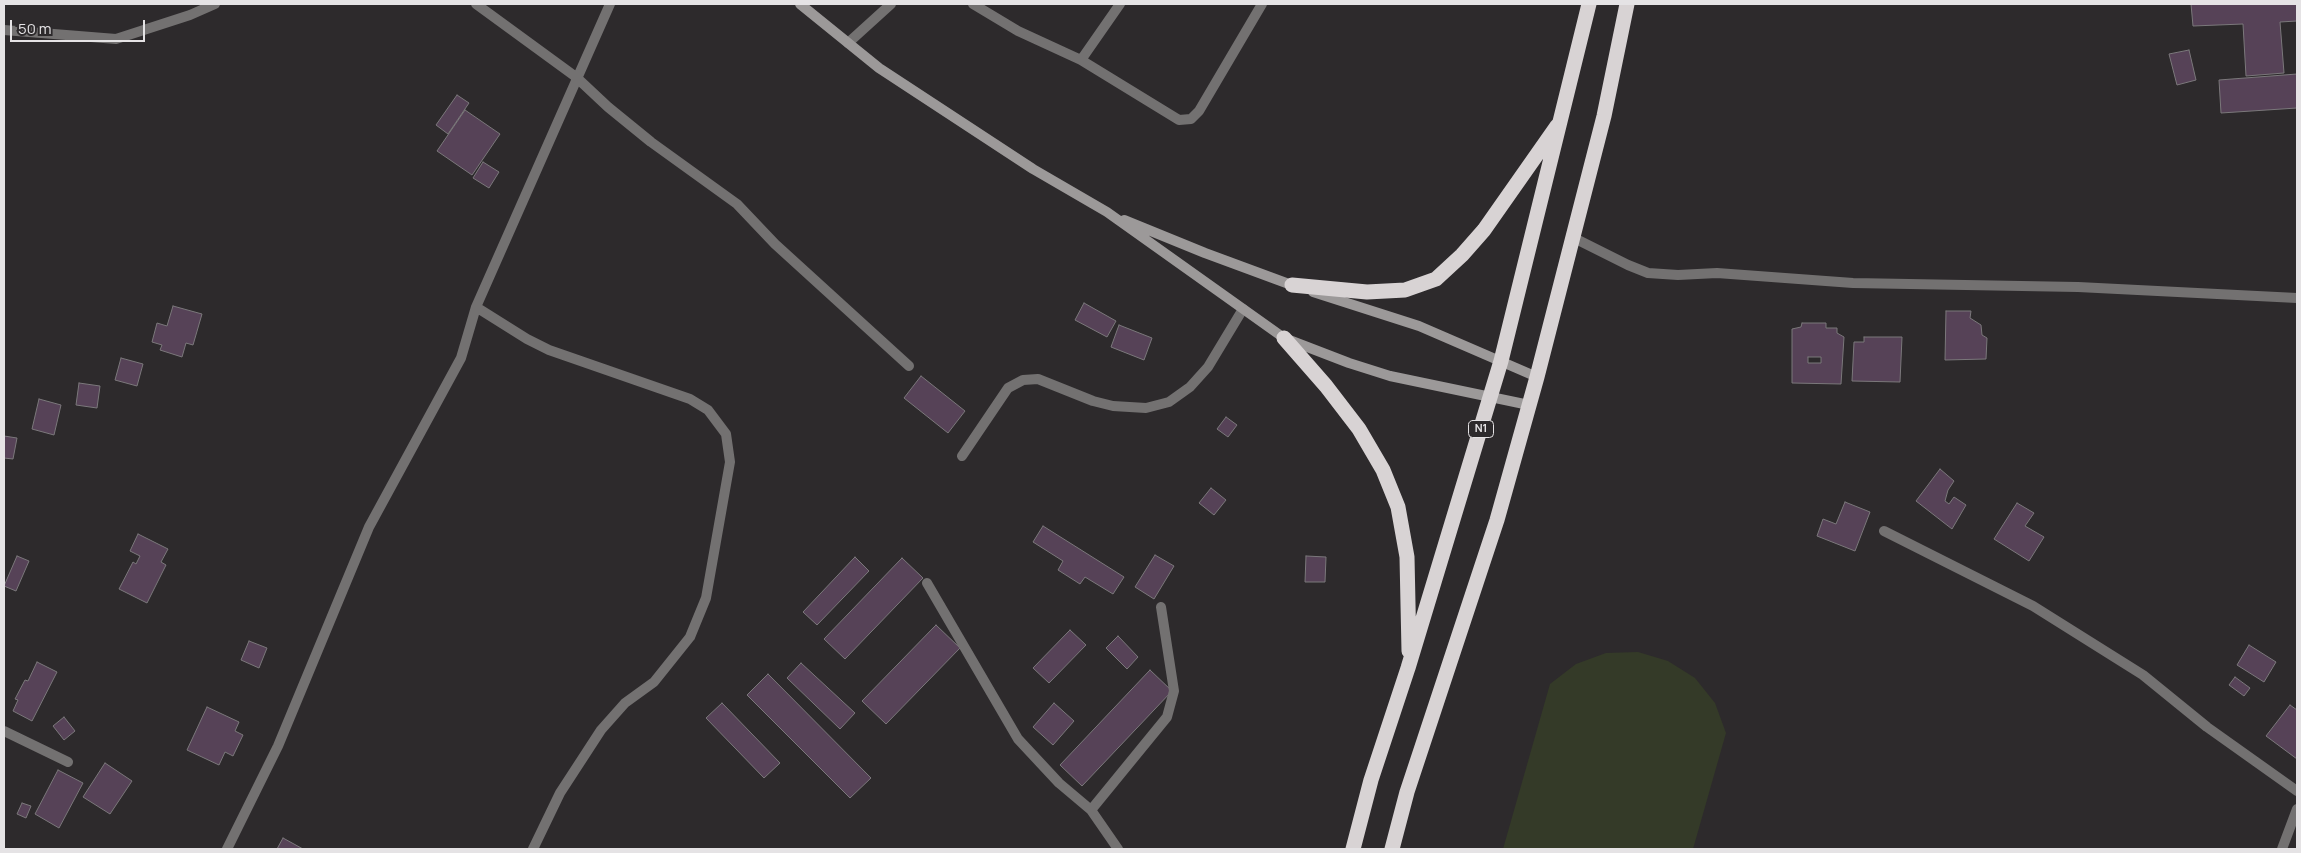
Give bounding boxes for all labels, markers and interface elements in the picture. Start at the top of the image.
scale bar [12,10,148,42]
text: 50 m [18,18,52,39]
road number: N1 [1468,420,1494,438]

